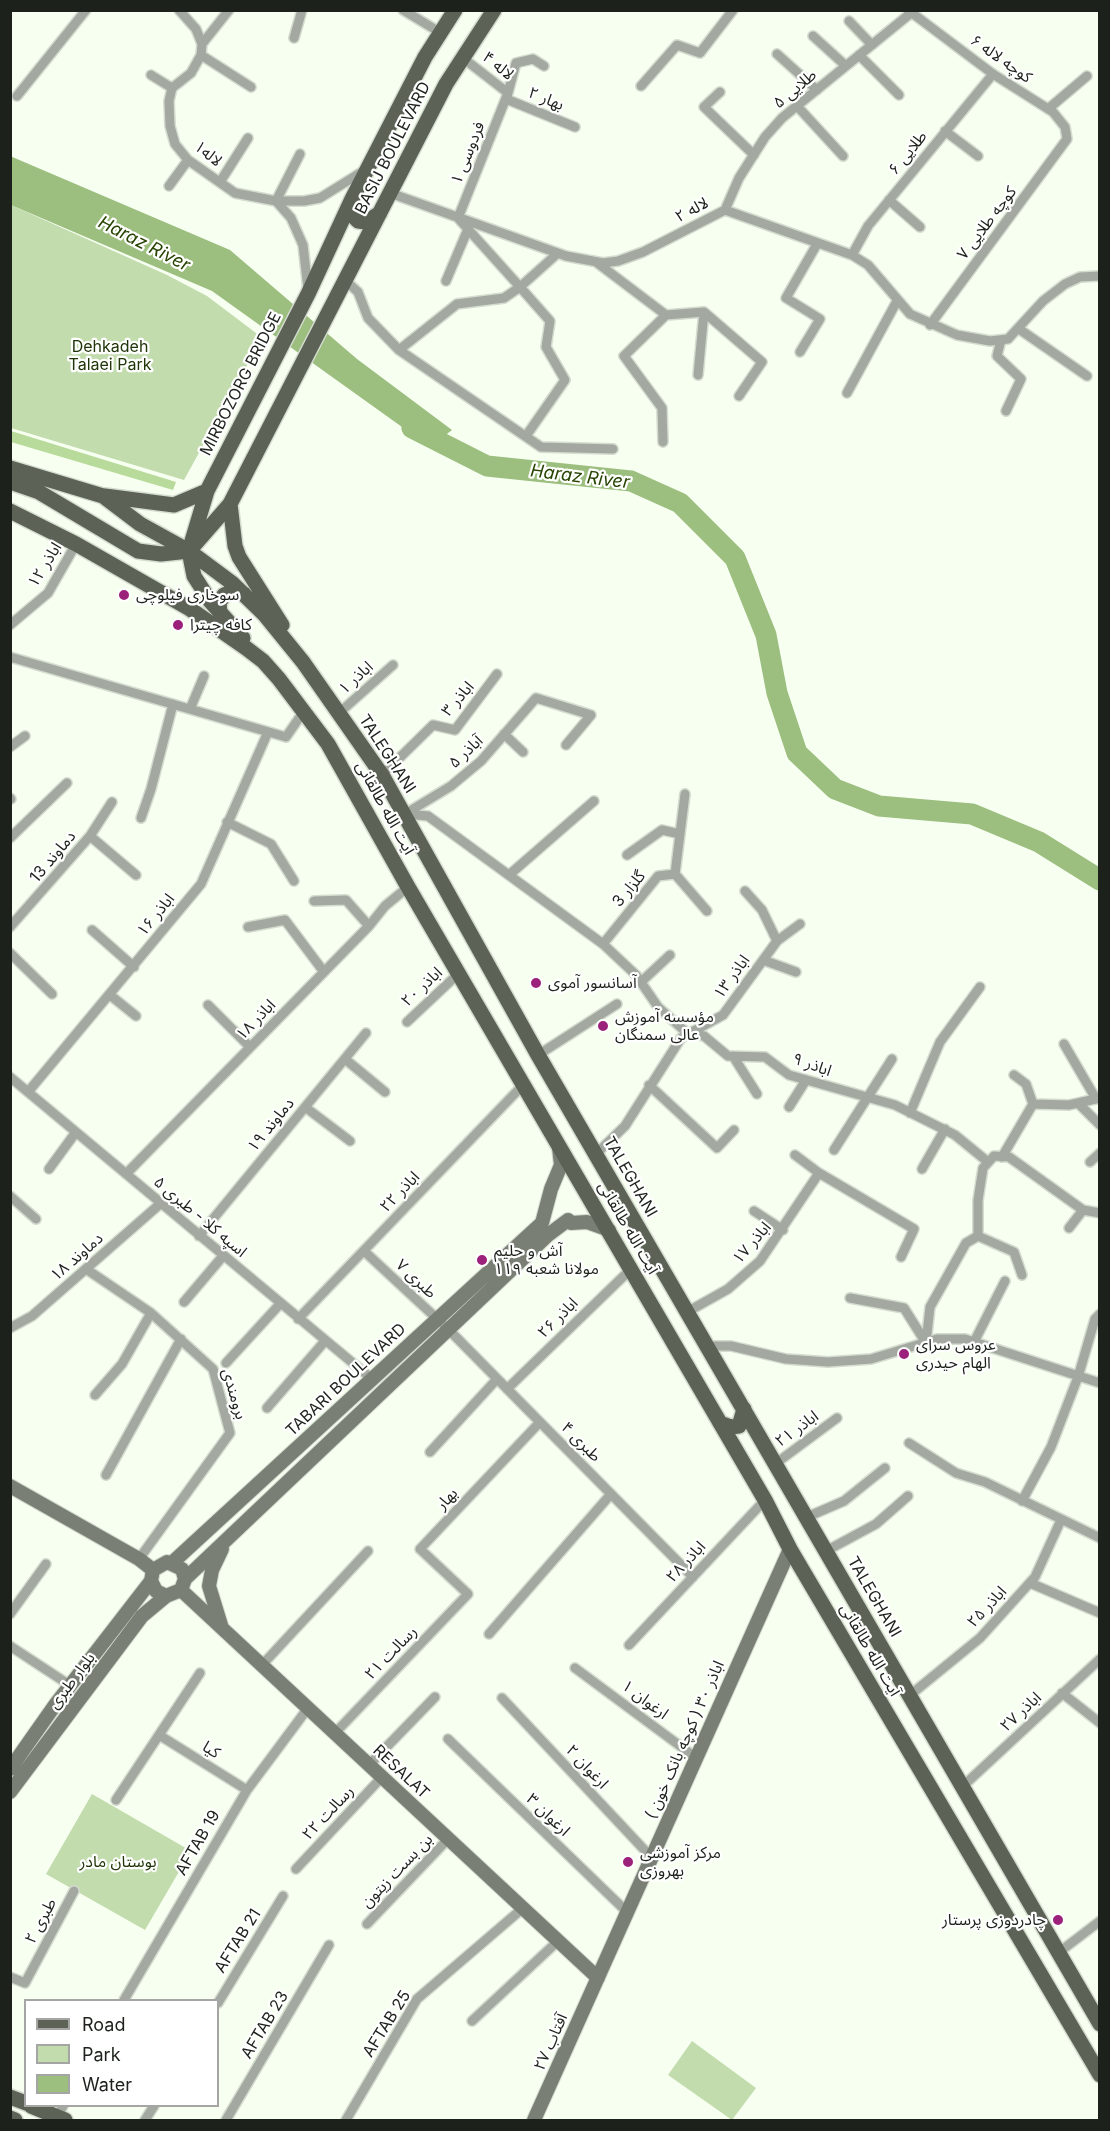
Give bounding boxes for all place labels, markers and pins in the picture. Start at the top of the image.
place label: سوخاری فیلوچی [136,585,239,605]
marker: سوخاری فیلوچی [117,588,131,602]
place label: کافه چیترا [190,615,252,635]
marker: کافه چیترا [171,618,185,632]
place label: آسانسور آموی [548,973,637,993]
marker: آسانسور آموی [529,976,543,990]
place label: مؤسسه آموزش عالی سمنگان [615,1007,714,1045]
marker: مؤسسه آموزش عالی سمنگان [596,1019,610,1033]
place label: آش و حلیم مولانا شعبه ۱۱۹ [494,1241,599,1279]
marker: آش و حلیم مولانا شعبه ۱۱۹ [475,1253,489,1267]
place label: عروس سرای الهام حیدری [916,1335,996,1373]
marker: عروس سرای الهام حیدری [897,1347,911,1361]
place label: مرکز آموزشی بهروزی [640,1843,721,1881]
marker: مرکز آموزشی بهروزی [621,1855,635,1869]
place label: چادردوزی پرستار [942,1910,1046,1930]
marker: چادردوزی پرستار [1051,1913,1065,1927]

